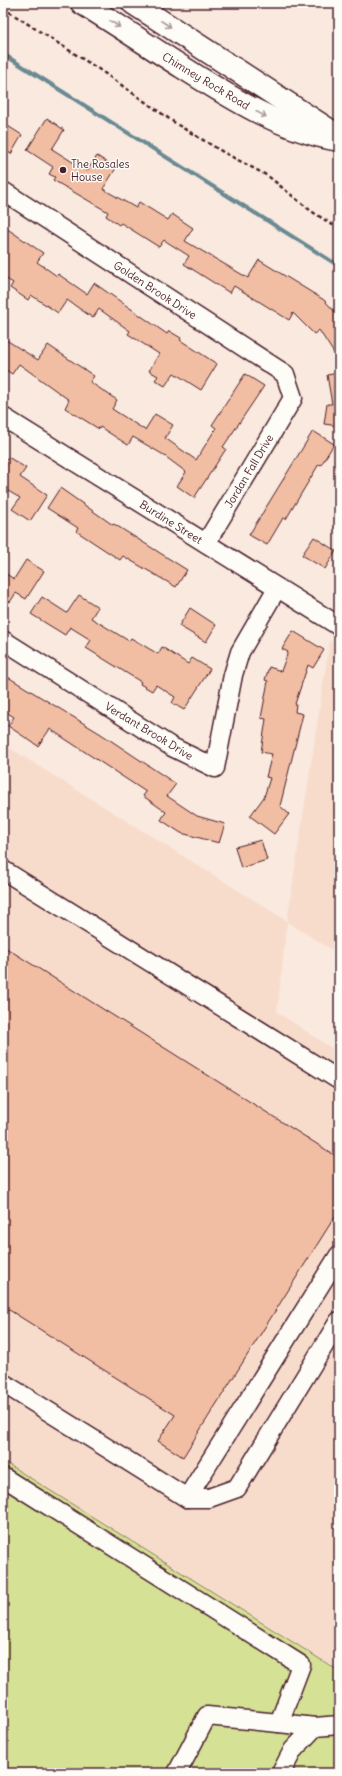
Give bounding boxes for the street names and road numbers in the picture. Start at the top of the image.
street label: Chimney Rock Road [160,49,253,113]
street label: Golden Brook Drive [111,258,199,322]
street label: Jordan Fall Drive [222,432,277,510]
street label: Burdine Street [137,497,205,547]
street label: Verdant Brook Drive [102,699,196,763]

